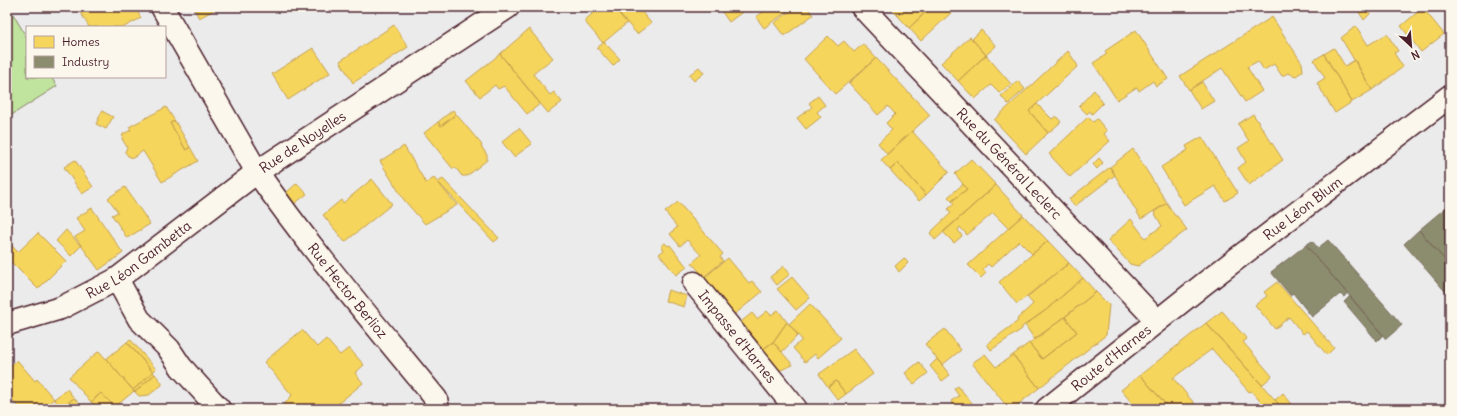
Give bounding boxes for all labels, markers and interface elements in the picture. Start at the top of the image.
legend [26,26,166,78]
north arrow [1391,26,1431,66]
text: Homes [62,34,100,49]
text: N [1409,47,1422,63]
text: Industry [62,54,109,69]
street label: Rue du Général Leclerc [953,104,1066,223]
street label: Rue de Noyelles [256,107,349,177]
street label: Rue Léon Blum [1260,173,1346,244]
street label: Rue Léon Gambetta [83,217,195,303]
street label: Rue Hector Berlioz [304,239,392,342]
street label: Impasse d'Harnes [694,286,780,387]
street label: Route d'Harnes [1068,321,1155,395]

